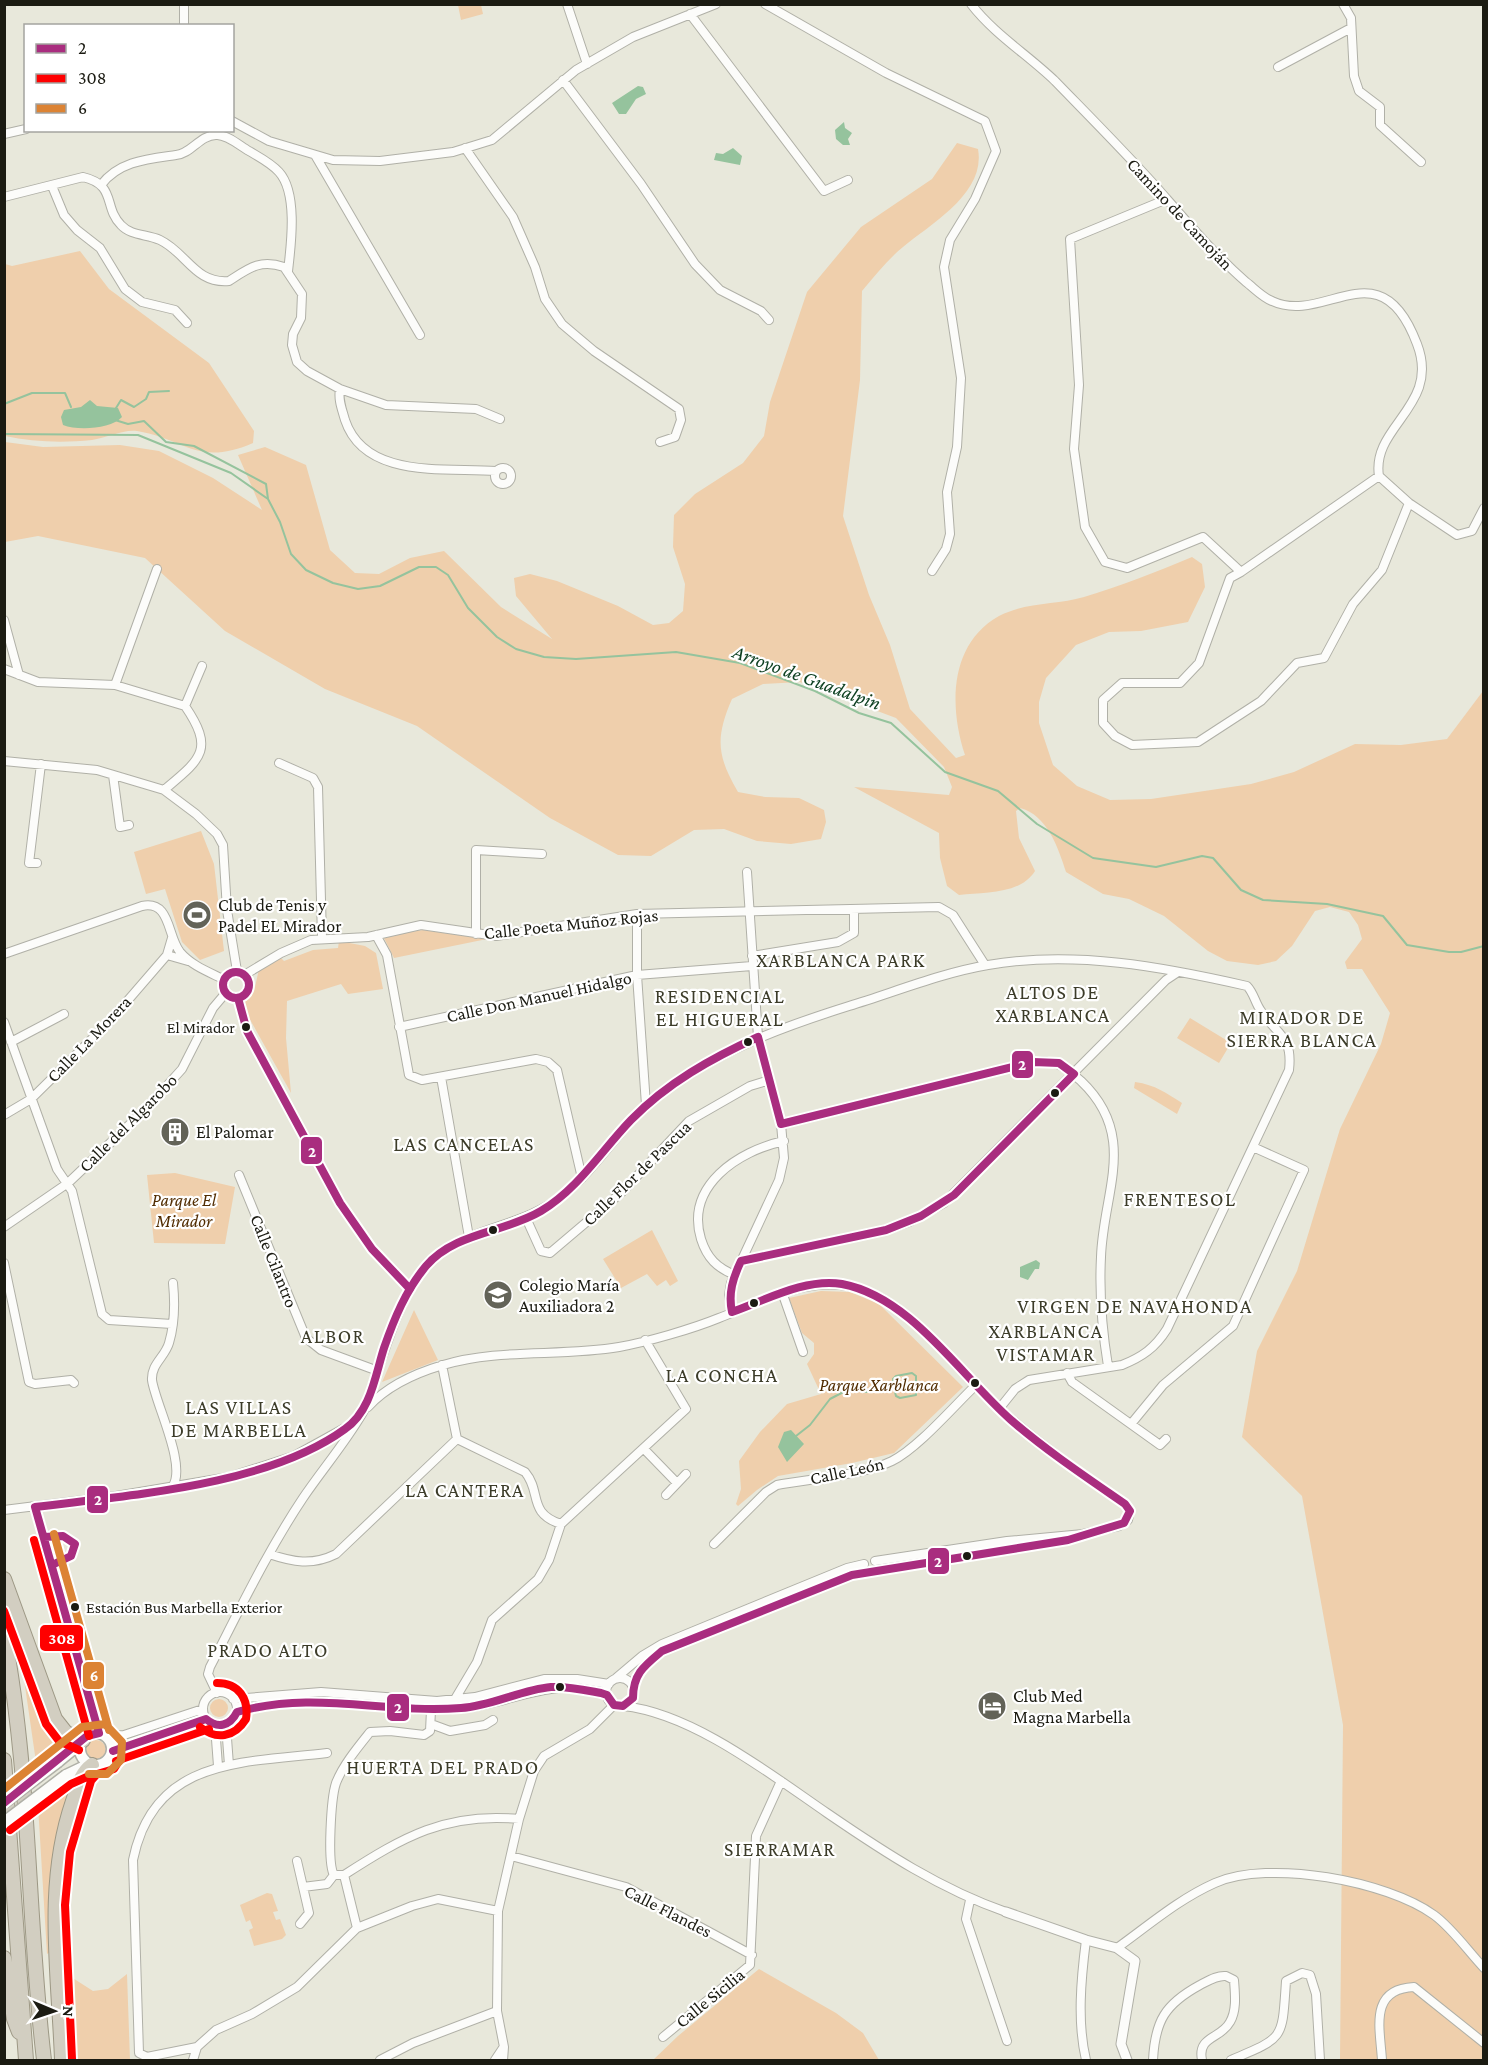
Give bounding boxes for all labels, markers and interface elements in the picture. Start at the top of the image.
legend [24,24,234,132]
text: 2 [78,38,87,58]
text: 308 [78,68,106,88]
text: 6 [78,98,87,118]
street label: Camino de Camoján [1122,154,1237,275]
water label: Arroyo de Guadalpin [729,640,884,715]
place label: Club de Tenis y Padel EL Mirador [218,895,342,936]
sports icon: Club de Tenis y Padel EL Mirador [181,899,213,931]
street label: Calle Poeta Muñoz Rojas [483,905,659,944]
district label: XARBLANCA PARK [756,949,926,971]
street label: Calle Don Manuel Hidalgo [445,968,633,1026]
district label: ALTOS DE XARBLANCA [995,981,1111,1026]
district label: RESIDENCIAL EL HIGUERAL [655,985,785,1030]
street label: Calle La Morera [43,992,135,1086]
district label: MIRADOR DE SIERRA BLANCA [1227,1006,1377,1051]
place label: El Mirador [167,1019,235,1036]
marker: El Mirador [240,1021,252,1033]
unlabelled marker [742,1036,754,1048]
line badge: 2 [1011,1050,1034,1079]
text: 2 [1018,1056,1026,1073]
street label: Calle del Algarobo [75,1070,181,1176]
unlabelled marker [1049,1087,1061,1099]
building icon: El Palomar [159,1116,191,1148]
street label: Calle Flor de Pascua [579,1116,695,1230]
place label: El Palomar [196,1122,274,1142]
district label: LAS CANCELAS [393,1133,535,1155]
line badge: 2 [300,1136,323,1165]
text: 2 [308,1143,316,1160]
district label: FRENTESOL [1124,1188,1236,1210]
park label: Parque El Mirador [152,1190,217,1231]
street label: Calle Cilantro [246,1212,302,1311]
unlabelled marker [487,1224,499,1236]
place label: Colegio María Auxiliadora 2 [519,1275,620,1316]
school or university icon: Colegio María Auxiliadora 2 [482,1279,514,1311]
district label: VIRGEN DE NAVAHONDA [1017,1295,1253,1317]
unlabelled marker [748,1297,760,1309]
district label: XARBLANCA VISTAMAR [988,1320,1104,1365]
district label: ALBOR [301,1325,365,1347]
district label: LA CONCHA [665,1364,779,1386]
park label: Parque Xarblanca [819,1375,939,1395]
unlabelled marker [969,1377,981,1389]
district label: LAS VILLAS DE MARBELLA [171,1396,307,1441]
street label: Calle León [808,1453,886,1489]
district label: LA CANTERA [405,1479,525,1501]
line badge: 2 [86,1485,109,1514]
text: 2 [94,1491,102,1508]
line badge: 2 [927,1547,950,1575]
unlabelled marker [961,1550,973,1562]
text: 2 [934,1553,942,1570]
place label: Estación Bus Marbella Exterior [86,1599,283,1616]
marker: Estación Bus Marbella Exterior [69,1601,81,1613]
line badge: 308 [39,1624,84,1652]
text: 308 [49,1630,75,1647]
district label: PRADO ALTO [207,1639,329,1661]
line badge: 6 [82,1661,105,1690]
text: 6 [90,1667,98,1684]
unlabelled marker [554,1681,566,1693]
place label: Club Med Magna Marbella [1013,1686,1131,1727]
hotel icon: Club Med Magna Marbella [976,1690,1008,1722]
line badge: 2 [386,1693,410,1722]
text: 2 [394,1699,402,1716]
district label: HUERTA DEL PRADO [346,1756,540,1778]
district label: SIERRAMAR [724,1838,836,1860]
street label: Calle Flandes [621,1880,715,1942]
street label: Calle Sicilia [672,1964,748,2032]
north arrow [24,1981,84,2041]
text: N [60,2006,77,2017]

